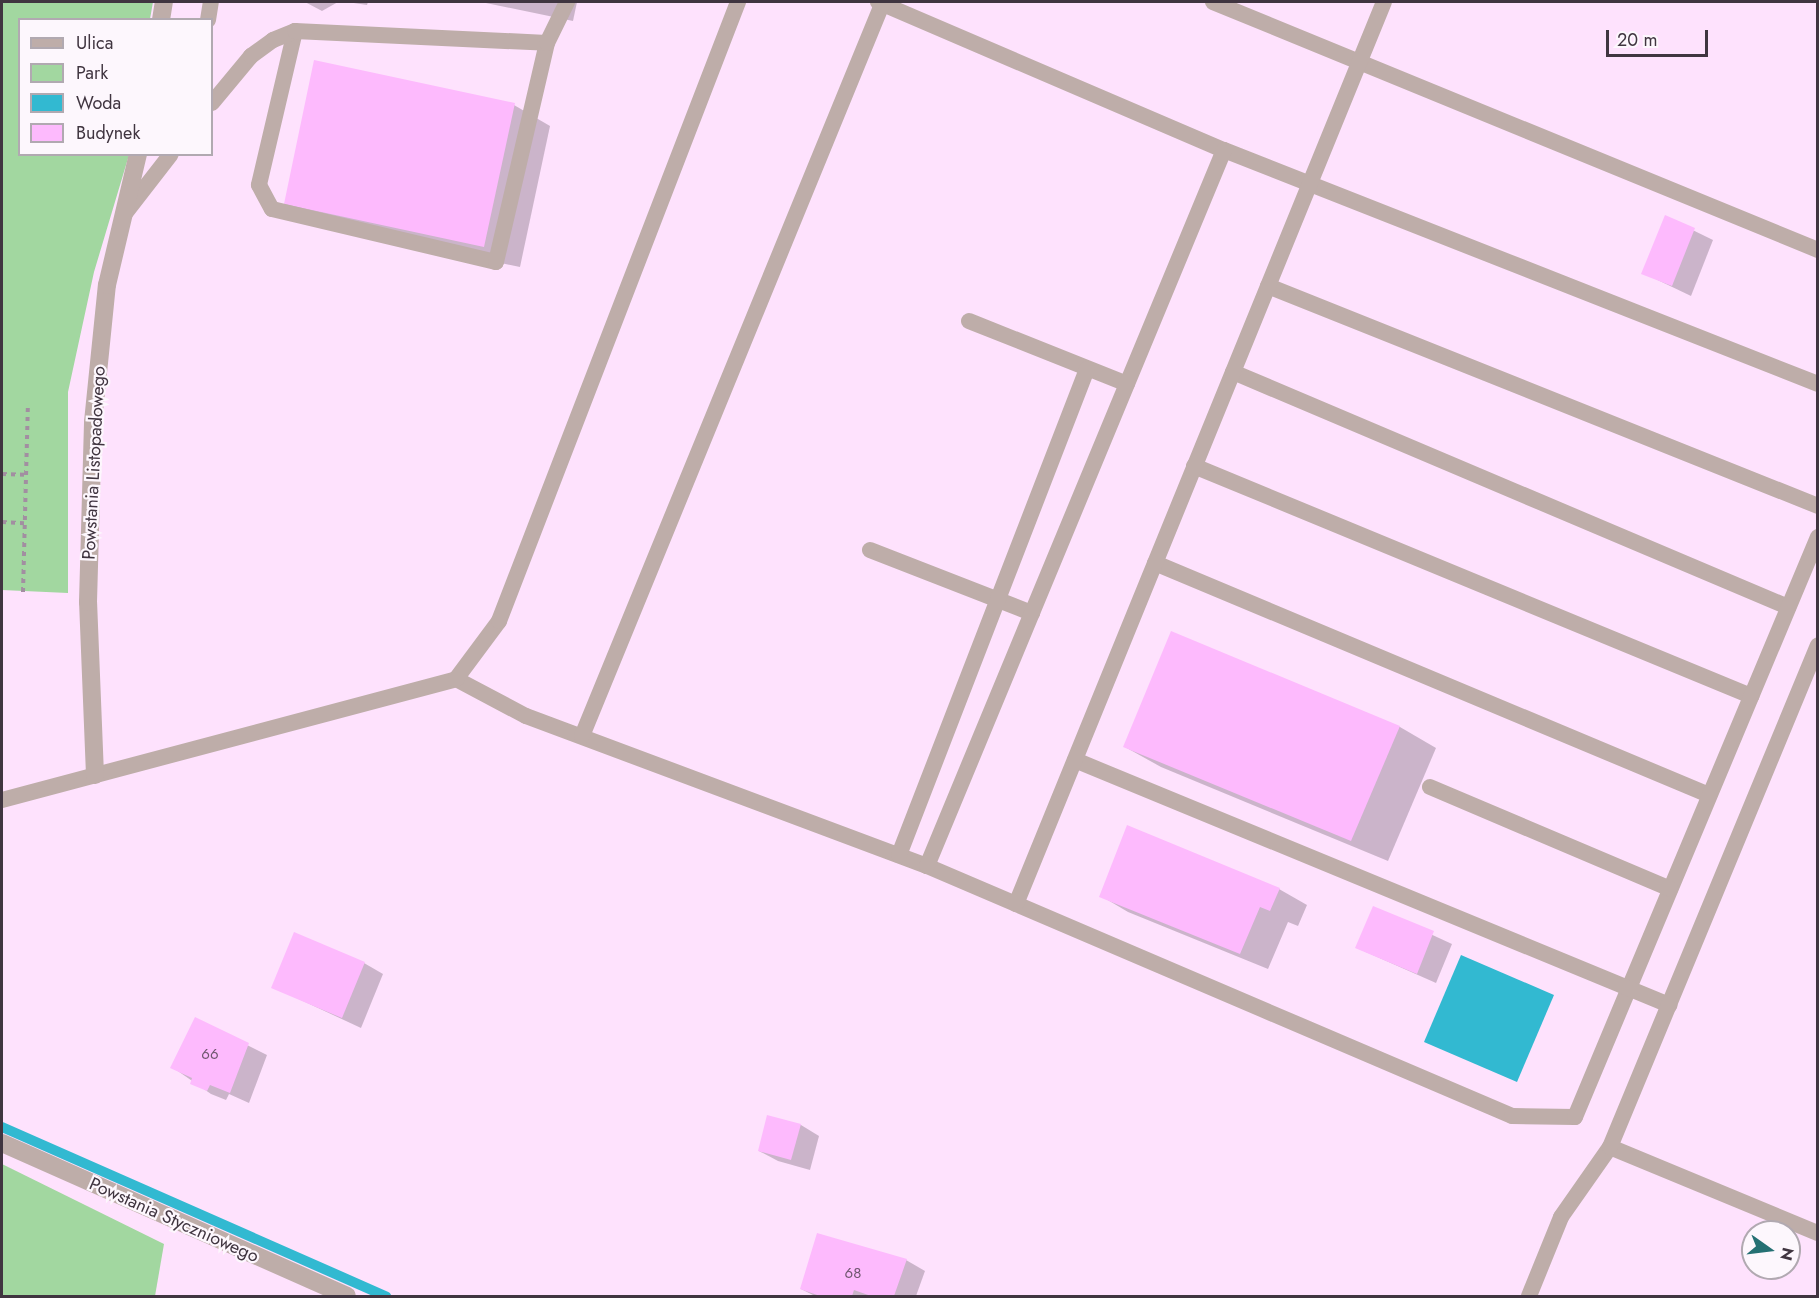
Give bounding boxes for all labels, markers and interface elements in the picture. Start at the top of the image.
legend [18,18,213,156]
scale bar [1609,18,1711,56]
text: 20 m [1617,27,1657,53]
text: Ulica [76,30,113,56]
text: Park [76,60,108,86]
text: Woda [76,90,121,116]
text: Budynek [76,120,140,146]
street label: Powstania Listopadowego [78,366,110,560]
house number: 66 [201,1046,219,1064]
street label: Powstania Styczniowego [86,1173,262,1267]
north arrow [1741,1220,1801,1280]
text: N [1774,1245,1800,1263]
house number: 68 [845,1265,861,1283]

